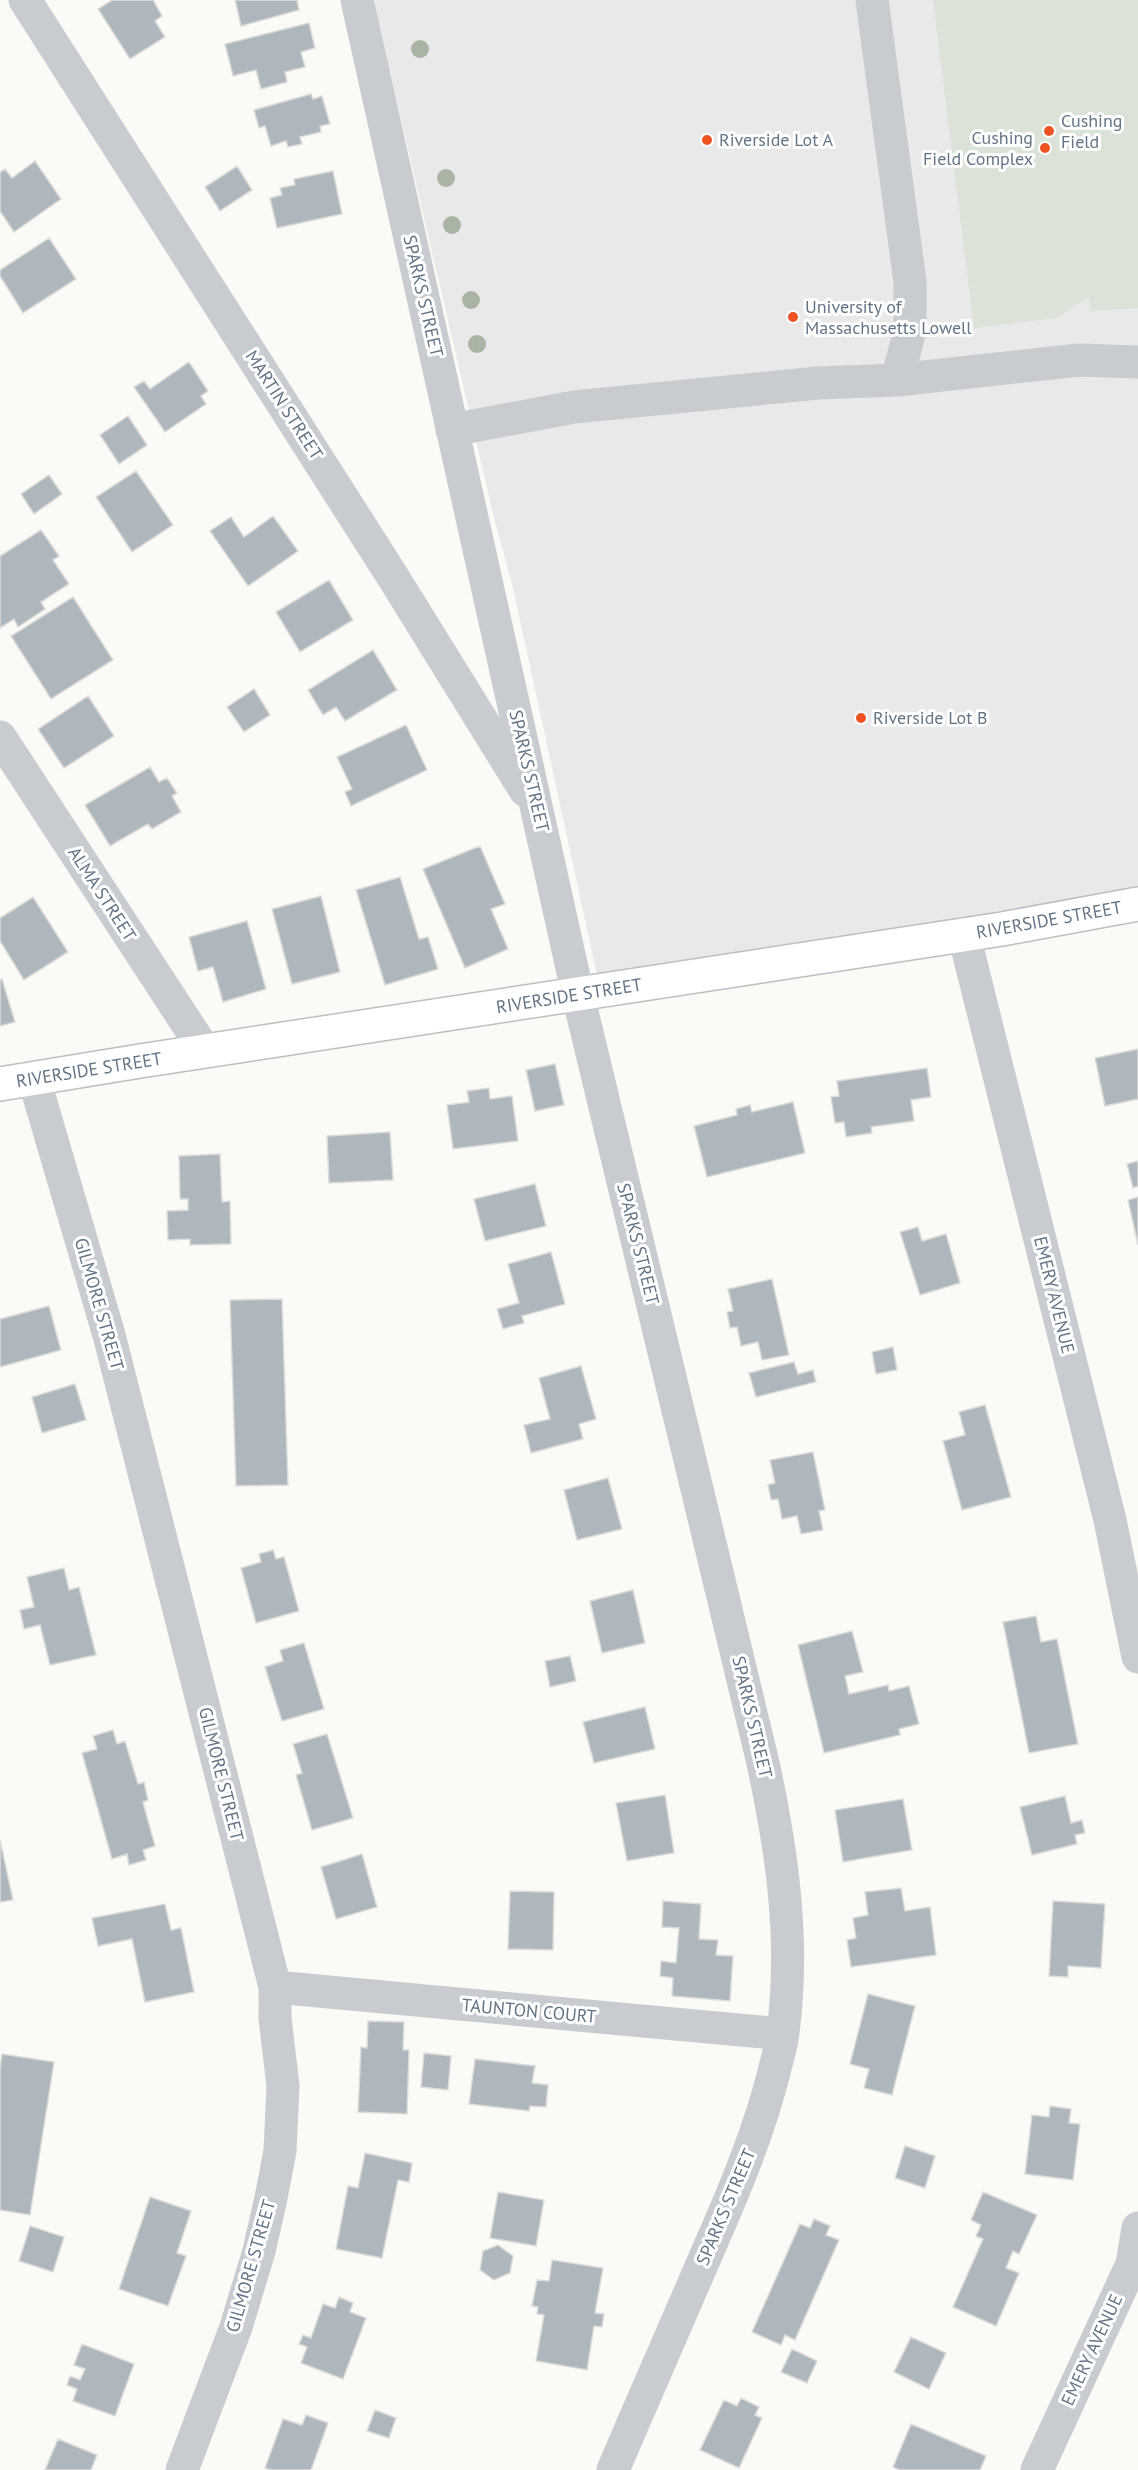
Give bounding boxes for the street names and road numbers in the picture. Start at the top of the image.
street label: SPARKS STREET [398,233,449,359]
street label: MARTIN STREET [240,346,328,464]
street label: SPARKS STREET [504,708,555,834]
street label: ALMA STREET [63,842,142,945]
street label: RIVERSIDE STREET [974,895,1123,944]
street label: RIVERSIDE STREET [494,973,643,1018]
street label: RIVERSIDE STREET [14,1047,163,1092]
street label: SPARKS STREET [612,1181,665,1307]
street label: EMERY AVENUE [1029,1234,1080,1356]
street label: GILMORE STREET [70,1235,129,1373]
street label: SPARKS STREET [727,1654,778,1780]
street label: GILMORE STREET [194,1705,249,1843]
street label: TAUNTON COURT [461,1993,597,2028]
street label: SPARKS STREET [691,2145,760,2269]
street label: GILMORE STREET [221,2197,280,2335]
street label: EMERY AVENUE [1056,2291,1127,2409]

